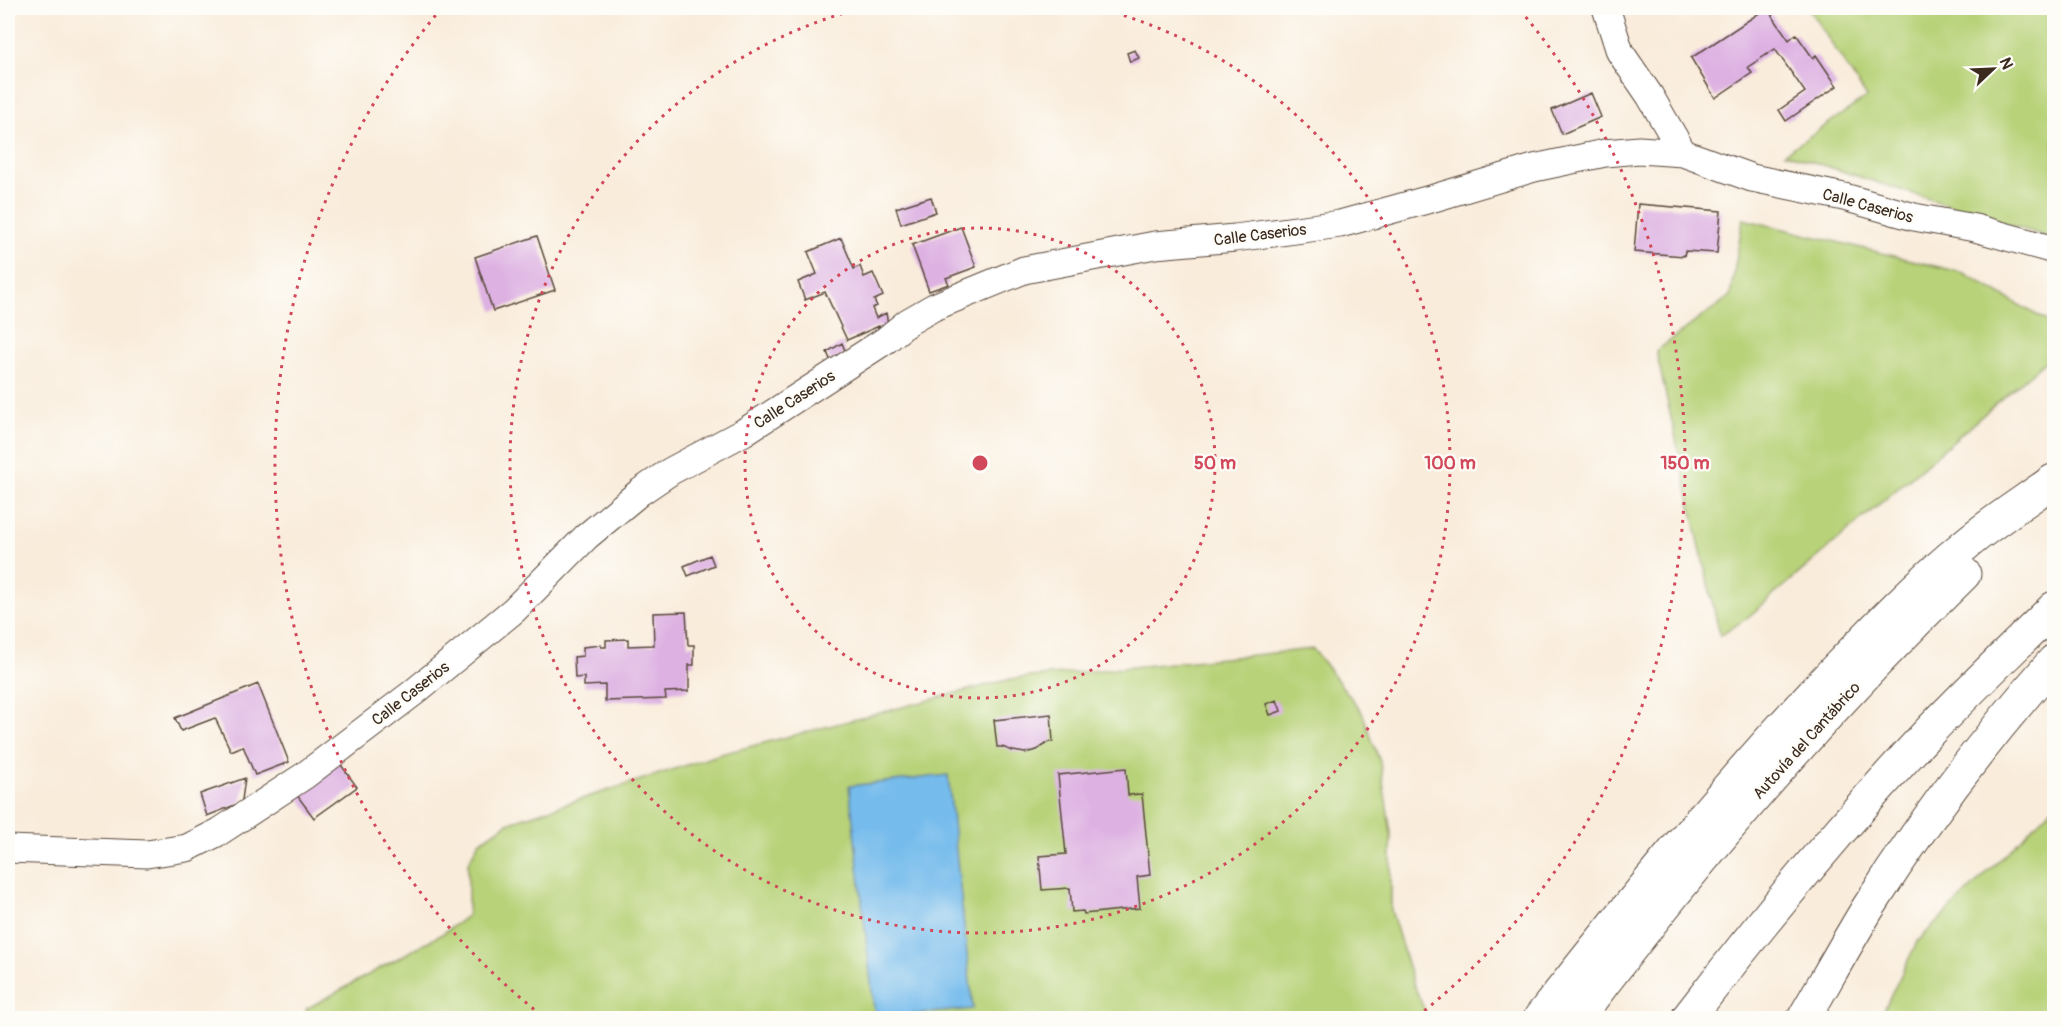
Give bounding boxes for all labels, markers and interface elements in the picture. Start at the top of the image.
north arrow [1963,39,2023,99]
text: N [1995,55,2017,73]
street label: Calle Caserios [1820,184,1915,228]
street label: Calle Caserios [1213,219,1307,251]
street label: Calle Caserios [750,366,839,434]
text: 50 m [1194,452,1236,475]
text: 100 m [1424,452,1476,475]
text: 150 m [1661,452,1710,475]
centre of rings [970,453,990,473]
street label: Calle Caserios [368,657,453,730]
street label: Autovía del Cantábrico [1749,677,1865,804]

